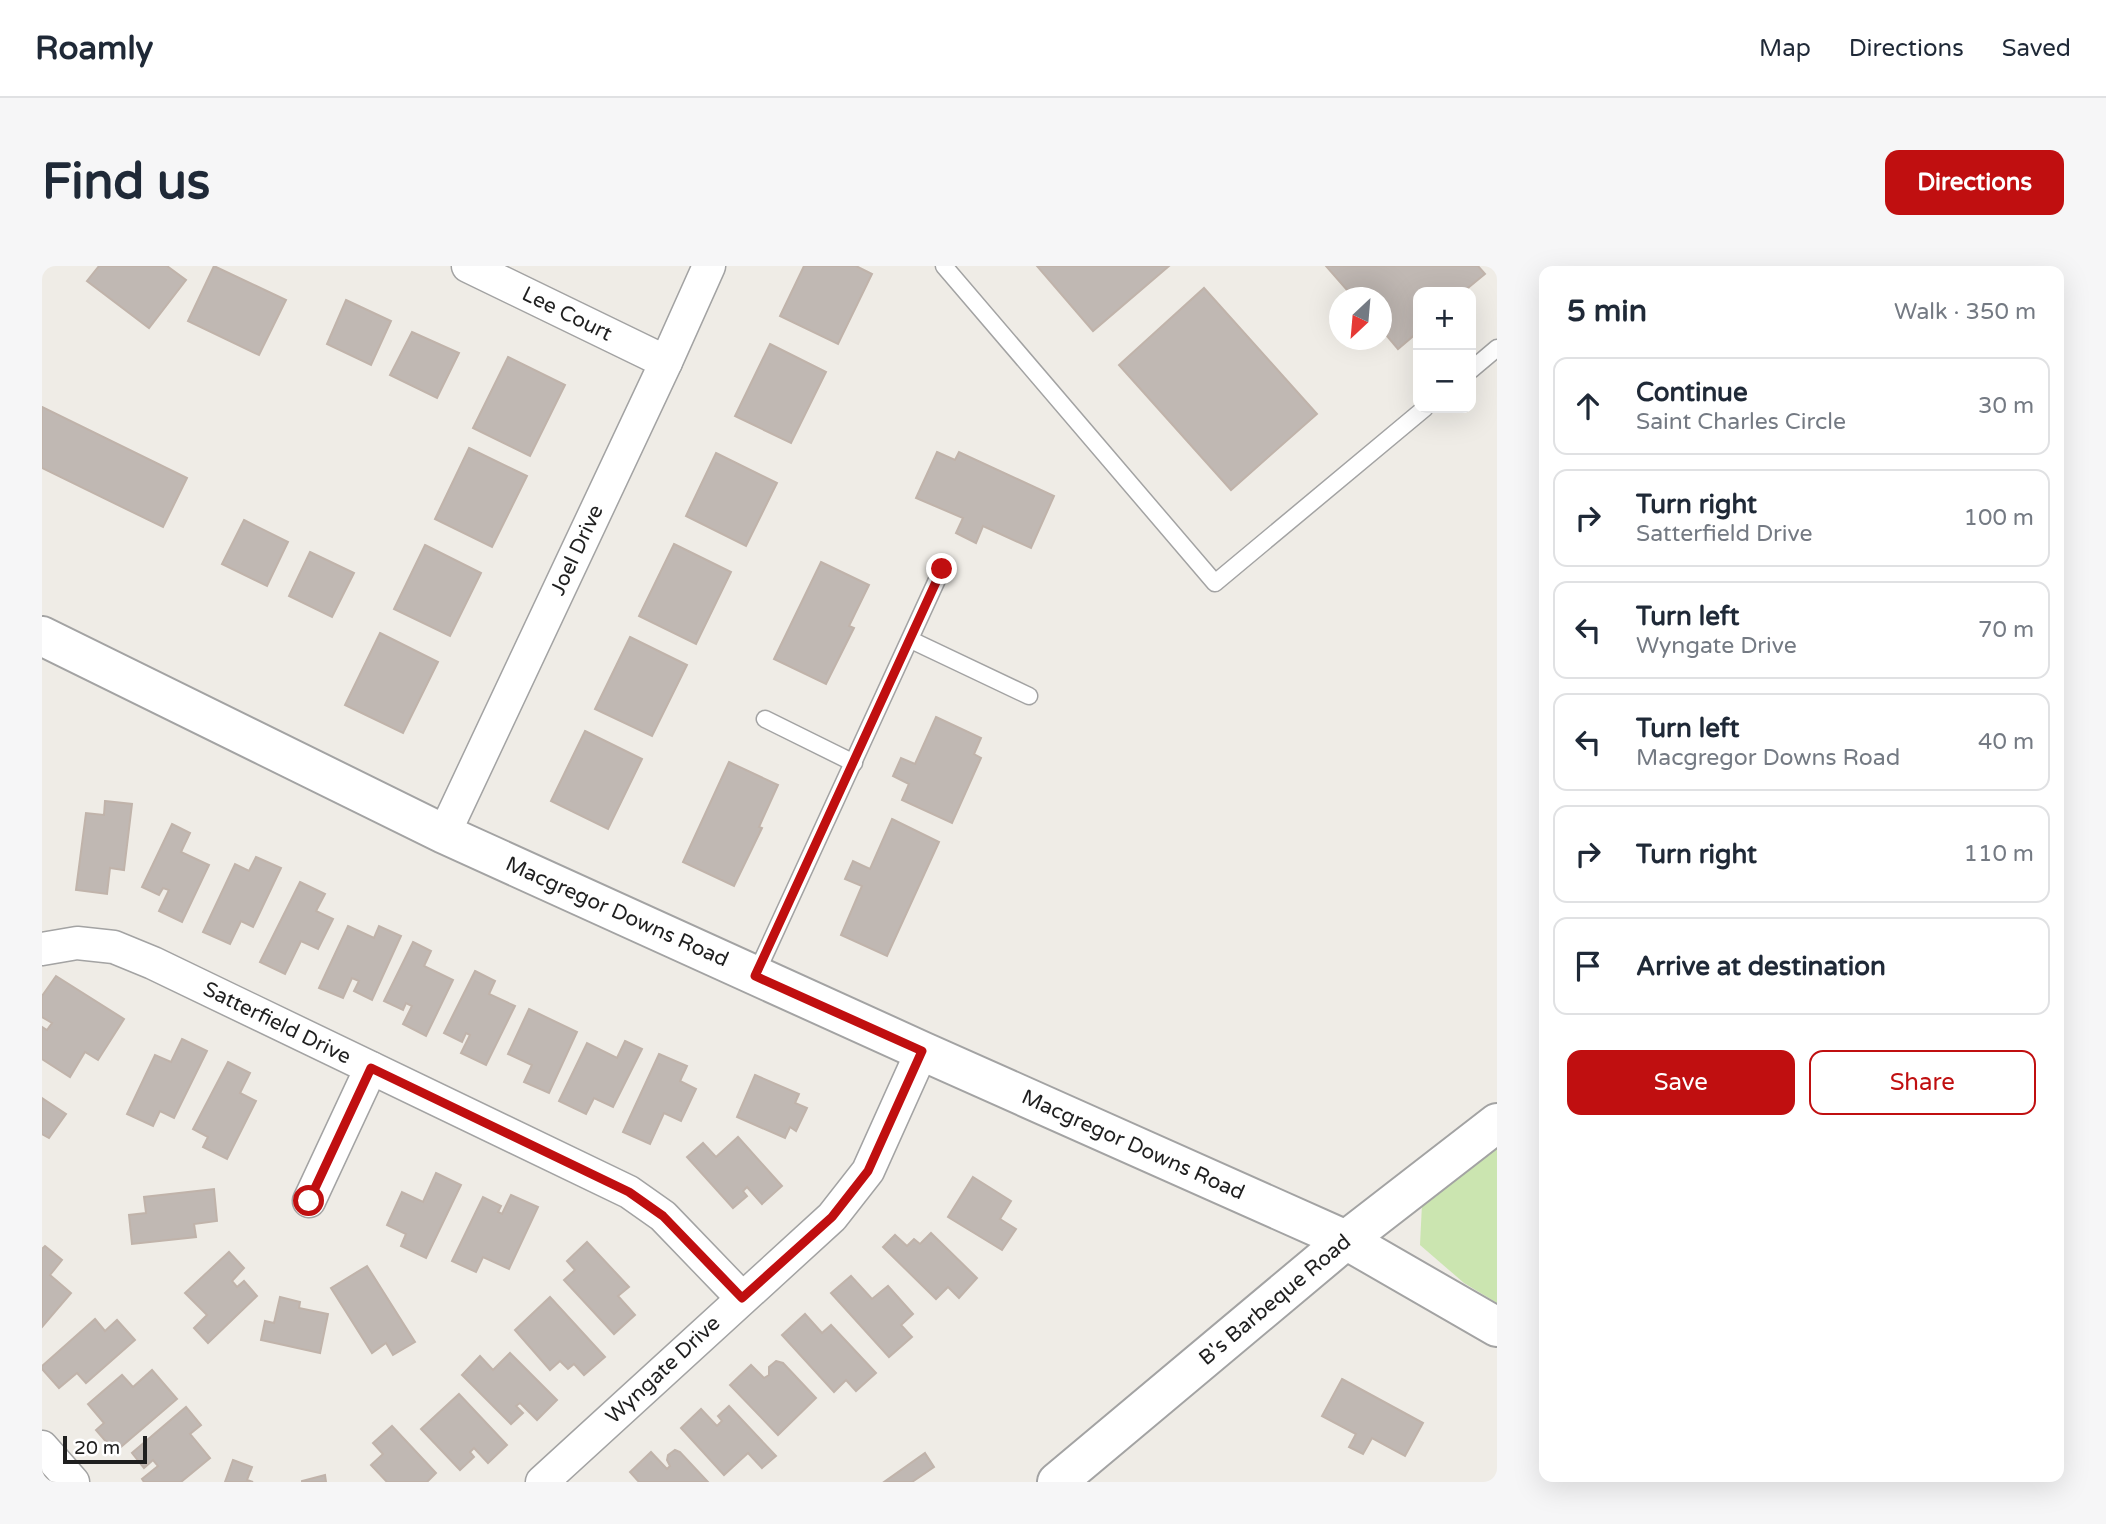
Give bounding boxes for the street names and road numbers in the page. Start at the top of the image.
street label: Lee Court [518,281,616,347]
street label: Joel Drive [545,501,609,599]
street label: Macgregor Downs Road [502,852,732,972]
street label: Satterfield Drive [199,976,355,1070]
street label: Macgregor Downs Road [1018,1085,1248,1205]
street label: B's Barbeque Road [1194,1229,1356,1371]
street label: Wyngate Drive [601,1311,725,1429]

